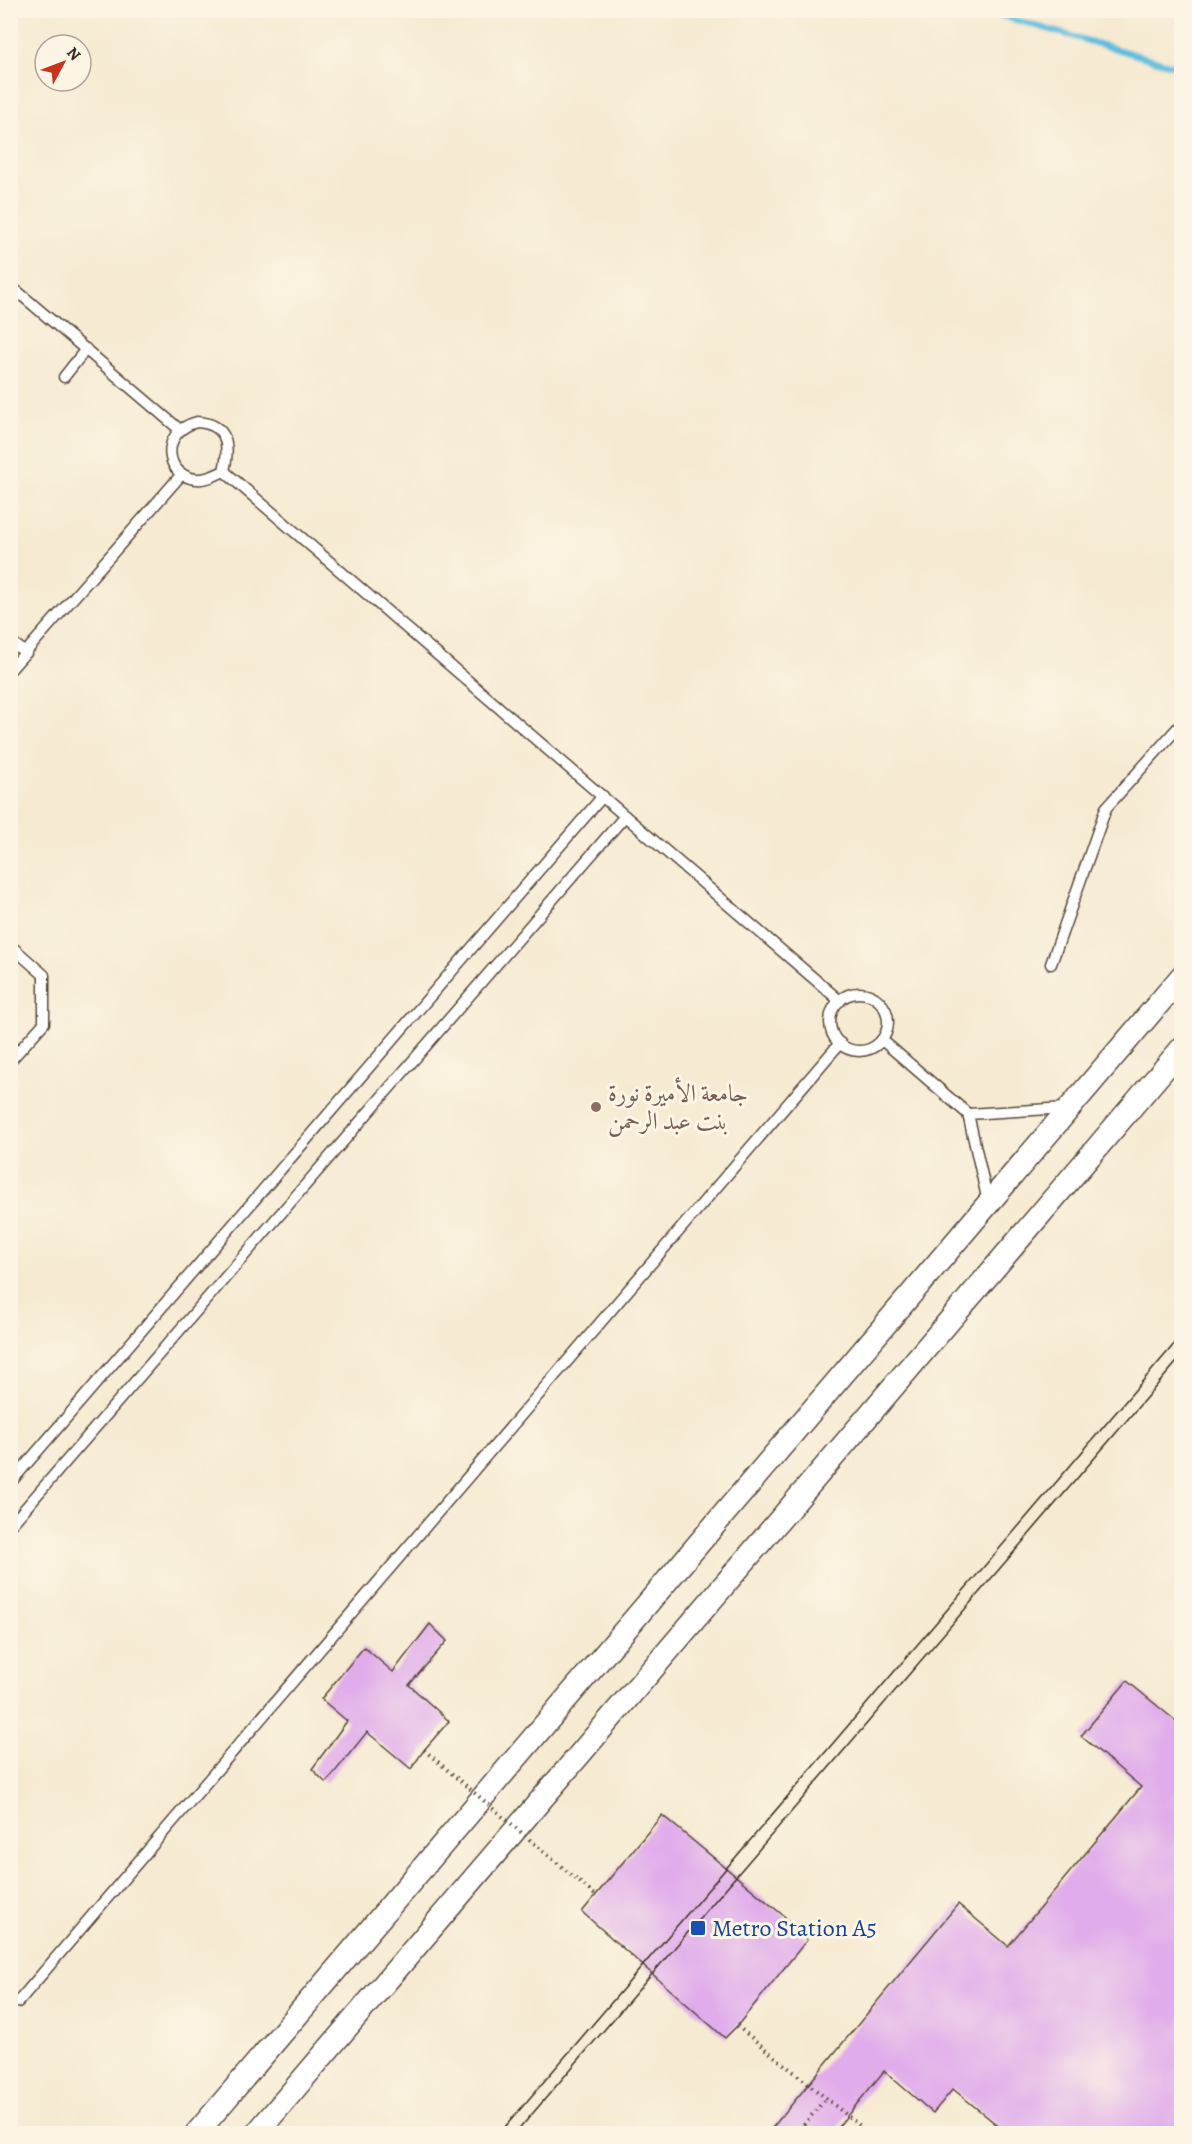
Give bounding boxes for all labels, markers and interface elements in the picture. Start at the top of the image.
north arrow [33,33,93,93]
text: N [61,42,86,66]
place label: جامعة الأميرة نورة بنت عبد الرحمن [608,1077,748,1137]
marker: جامعة الأميرة نورة بنت عبد الرحمن [589,1100,603,1114]
place label: Metro Station A5 [712,1912,877,1944]
marker: Metro Station A5 [689,1919,707,1937]

